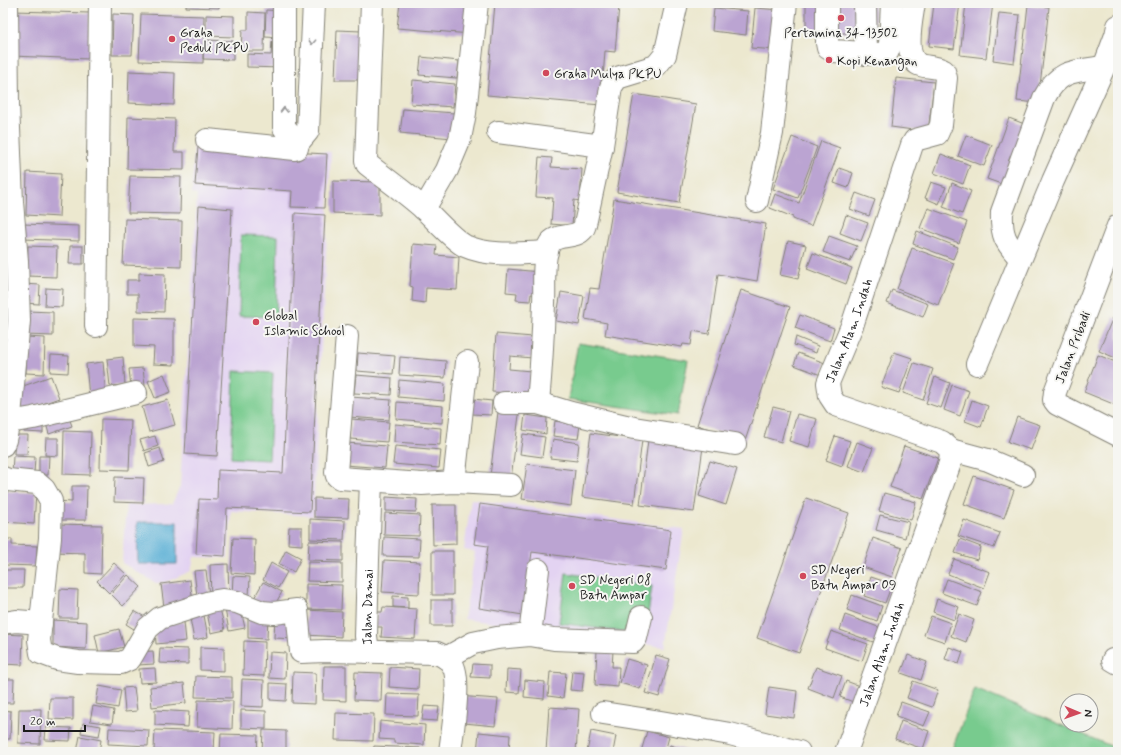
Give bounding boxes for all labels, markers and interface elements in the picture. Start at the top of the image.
marker: Pertamina 34-13502 [836,13,846,23]
place label: Graha Peduli PKPU [180,25,249,57]
place label: Pertamina 34-13502 [784,25,898,42]
marker: Graha Peduli PKPU [167,34,177,44]
one-way arrow [308,39,317,45]
place label: Kopi Kenangan [837,53,917,71]
marker: Kopi Kenangan [824,55,834,65]
place label: Graha Mulya PKPU [554,66,662,83]
marker: Graha Mulya PKPU [541,68,551,78]
one-way arrow [280,107,288,113]
street label: Jalan Alam Indah [822,276,877,385]
place label: Global Islamic School [264,308,345,340]
street label: Jalan Pribadi [1052,309,1095,386]
marker: Global Islamic School [251,317,261,327]
place label: SD Negeri Batu Ampar 09 [811,562,896,594]
street label: Jalan Damai [359,569,378,646]
marker: SD Negeri Batu Ampar 09 [798,571,808,581]
place label: SD Negeri 08 Batu Ampar [580,572,651,604]
marker: SD Negeri 08 Batu Ampar [567,581,577,591]
street label: Jalan Alam Indah [856,600,909,709]
north arrow [1059,693,1099,733]
scale bar [24,707,85,733]
text: N [1081,709,1095,717]
text: 20 m [30,714,56,730]

